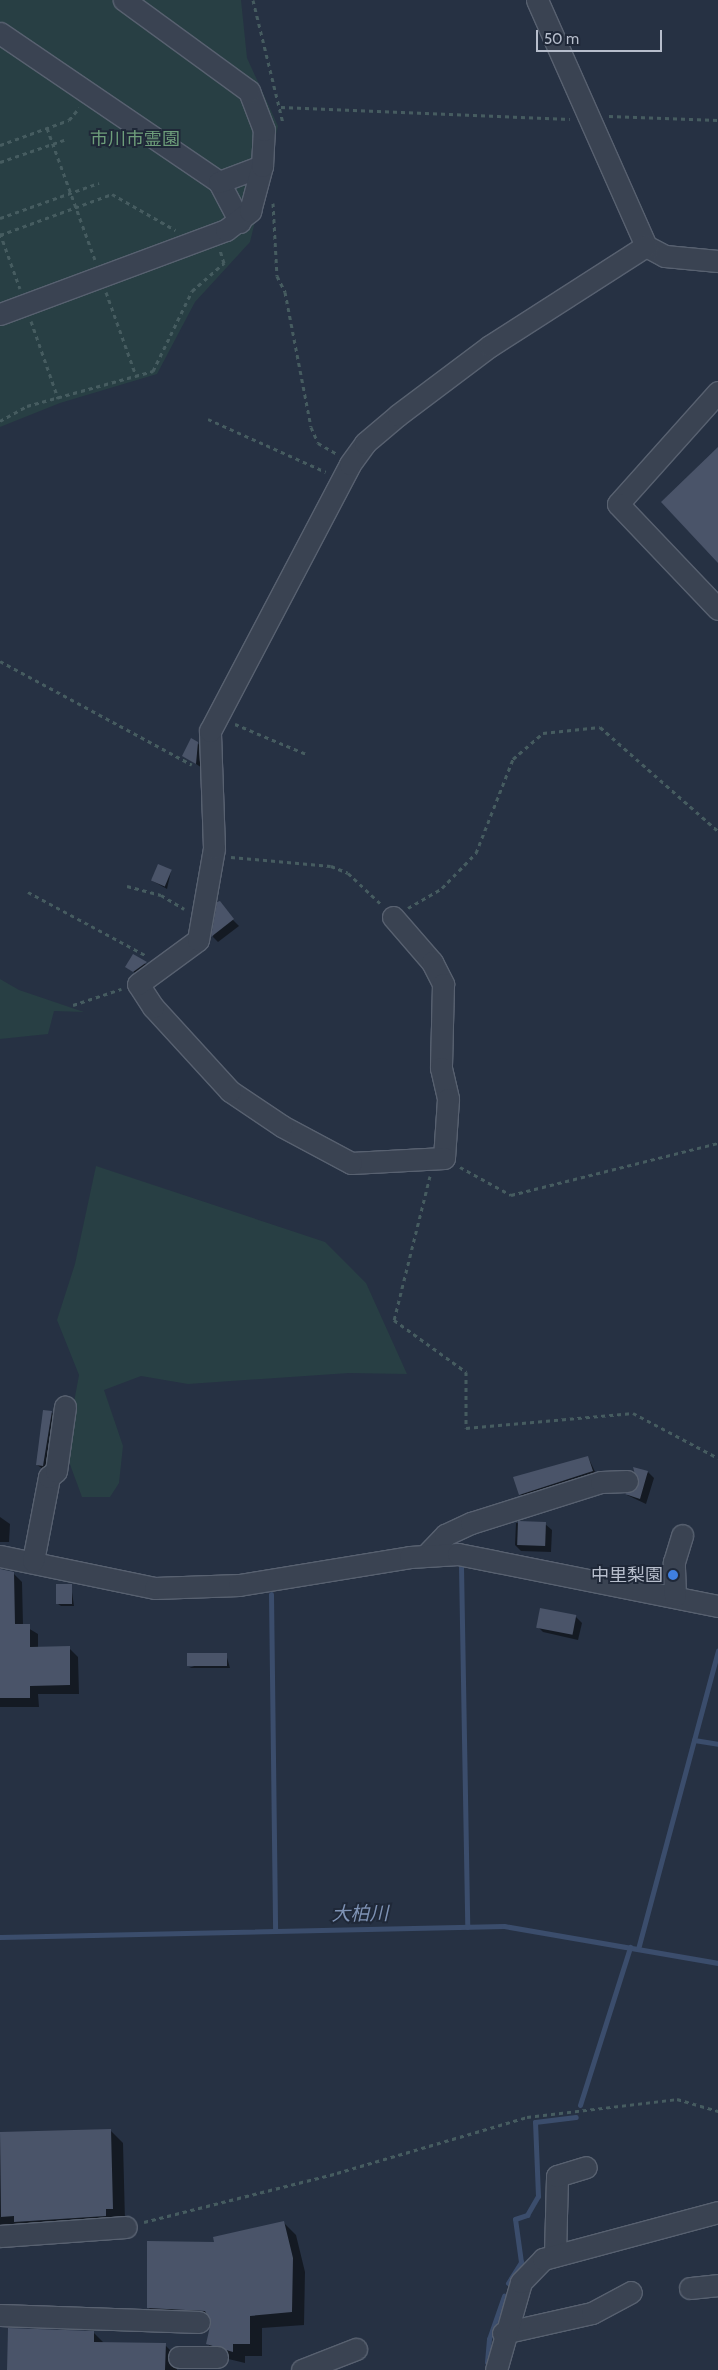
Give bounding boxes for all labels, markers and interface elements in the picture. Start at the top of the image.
scale bar [538,20,664,52]
text: 50 m [544,30,579,48]
park label: 市川市霊園 [90,128,180,150]
place label: 中里梨園 [591,1564,663,1586]
marker: 中里梨園 [667,1569,679,1581]
water label: 大柏川 [331,1902,389,1926]

